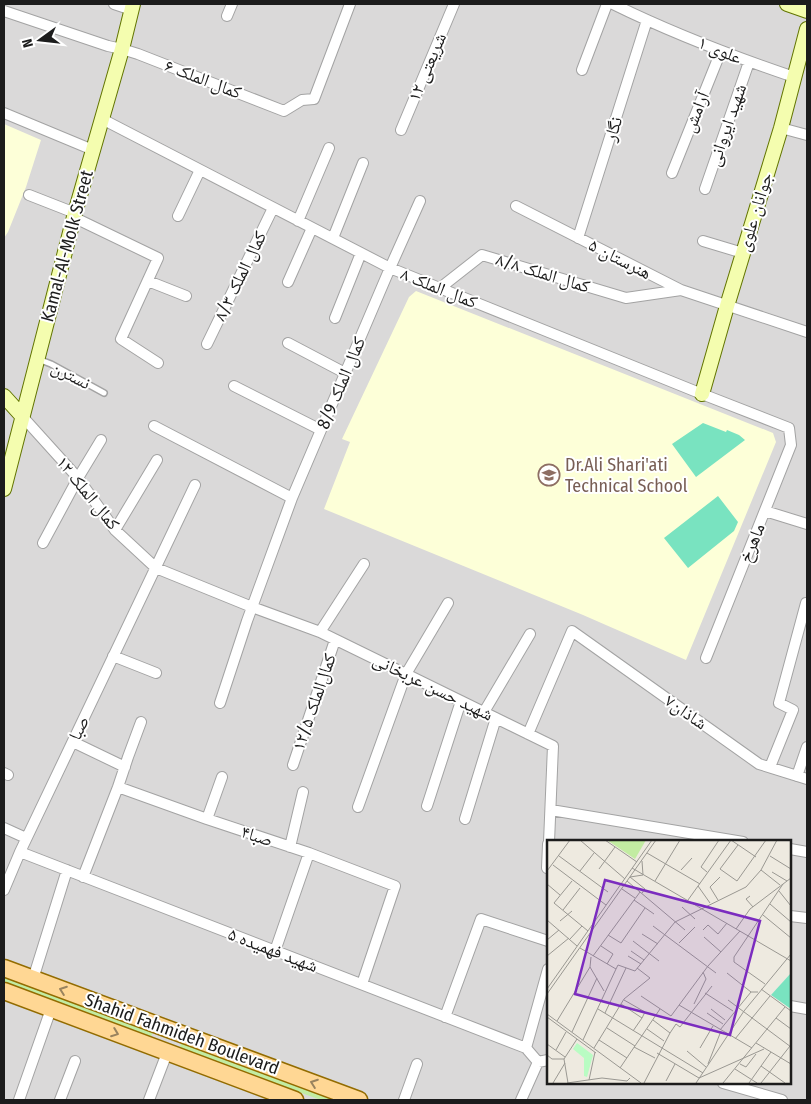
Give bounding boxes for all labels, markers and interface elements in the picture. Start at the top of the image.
north arrow [15,15,65,65]
street label: شریعتی ۱۲ [403,30,451,104]
street label: علوی ۱ [695,31,745,69]
text: N [19,37,37,49]
street label: کمال الملک ۶ [161,54,245,104]
street label: شهید ایروانی [703,81,751,169]
street label: آرامش [678,88,714,136]
street label: نگار [598,114,627,145]
street label: Kamal-Al-Molk Street [36,168,98,324]
street label: جوانان علوی [733,170,777,254]
street label: کمال الملک ۸/۳ [209,227,271,324]
street label: هنرستان ۵ [585,234,655,284]
street label: کمال الملک ۸/۸ [493,248,593,298]
street label: کمال الملک ۸ [397,263,481,313]
street label: کمال الملک 8/9 [312,333,370,432]
street label: نسترن [48,356,94,394]
street label: کمال الملک ۱۲ [52,452,125,535]
place label: Dr.Ali Shari'ati Technical School [565,454,688,497]
school or university icon: Dr.Ali Shari'ati Technical School [537,463,561,487]
street label: ماهرخ [734,520,771,566]
street label: شهید حسن عربخانی [369,648,497,726]
street label: کمال‌الملک ۱۲/۵ [287,650,341,753]
street label: شاذان۷ [661,690,711,734]
street label: صبا [64,712,94,744]
street label: صبا۴ [238,821,276,851]
inset map [547,840,791,1084]
street label: شهید فهمیده ۵ [225,923,321,977]
one-way arrow [59,986,68,996]
street label: Shahid Fahmideh Boulevard [82,989,282,1079]
one-way arrow [110,1027,119,1037]
one-way arrow [310,1079,319,1089]

